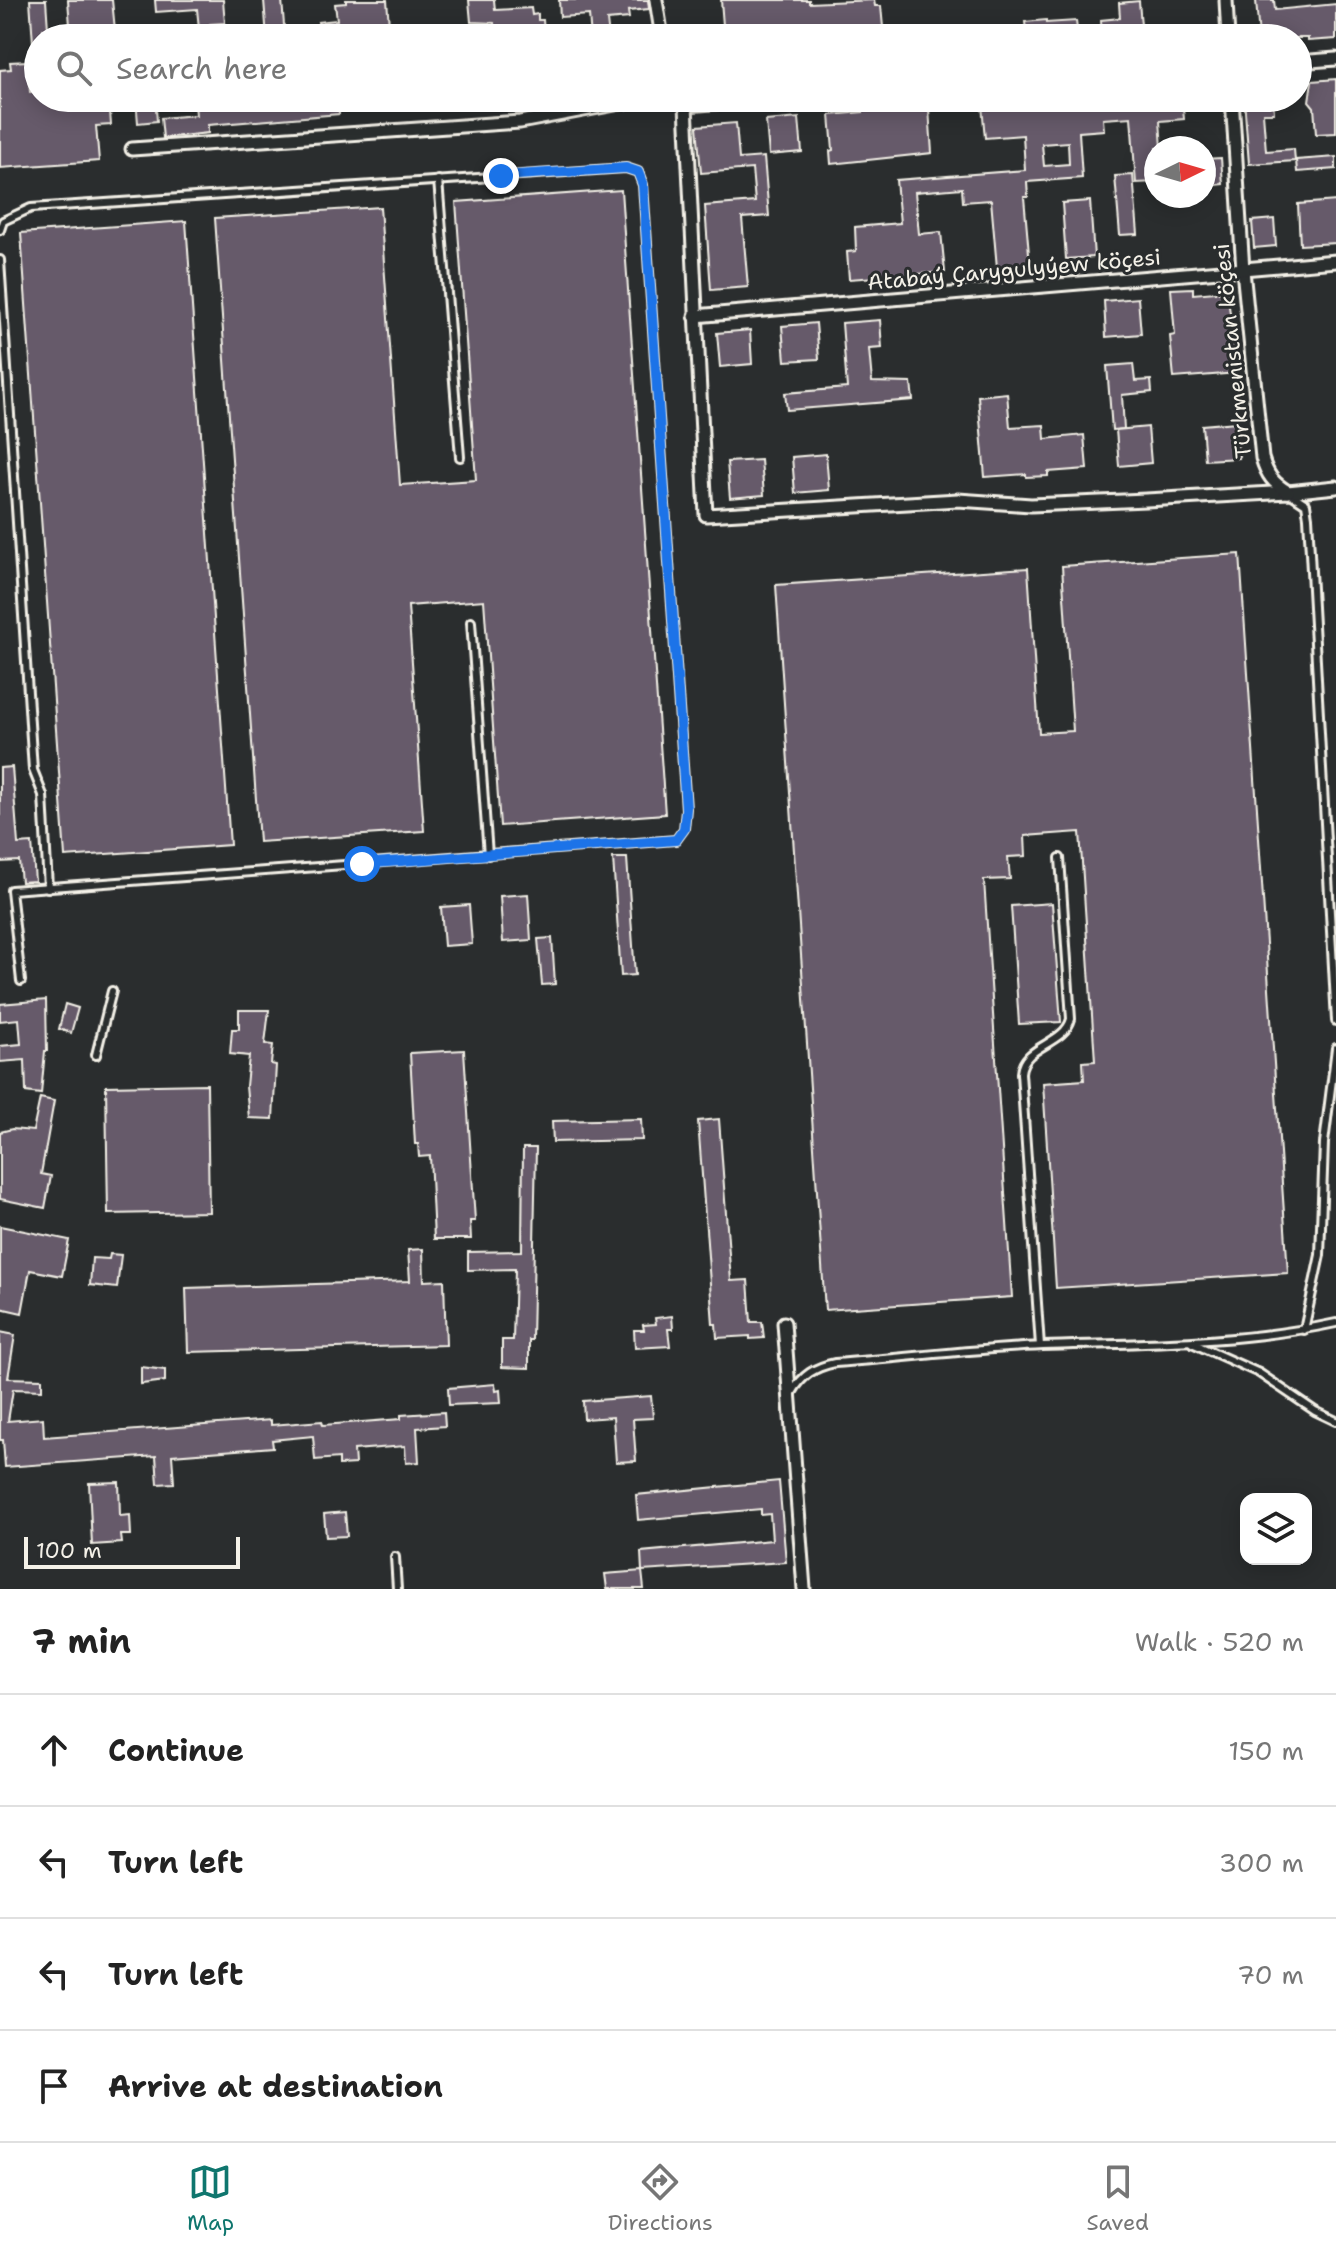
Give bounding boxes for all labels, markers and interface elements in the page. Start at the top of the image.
search box [24,24,1312,112]
icon: search [52,46,96,90]
text: Search here [116,48,287,89]
north arrow [1144,136,1216,208]
route end [483,158,519,194]
street label: Atabaý Çarygulyýew köçesi [866,242,1162,297]
street label: Türkmenistan köçesi [1207,242,1258,460]
route start [344,846,380,882]
map controls [1240,1493,1312,1565]
button: layers [1240,1493,1312,1565]
scale bar [24,1533,240,1569]
text: 100 m [36,1536,102,1565]
text: 7 min [32,1618,131,1664]
text: Walk · 520 m [1135,1624,1304,1659]
icon: ahead [32,1728,76,1772]
text: Continue [108,1730,244,1771]
text: 150 m [1228,1733,1304,1768]
icon: left [32,1840,76,1884]
text: Turn left [108,1842,243,1883]
text: 300 m [1219,1845,1304,1880]
icon: left [32,1952,76,1996]
text: Turn left [108,1954,243,1995]
text: 70 m [1237,1957,1304,1992]
icon: arrive [32,2064,76,2108]
text: Arrive at destination [108,2066,443,2107]
tab: Map [187,2160,234,2237]
tab: Directions [608,2160,713,2237]
tab: Saved [1087,2160,1149,2237]

